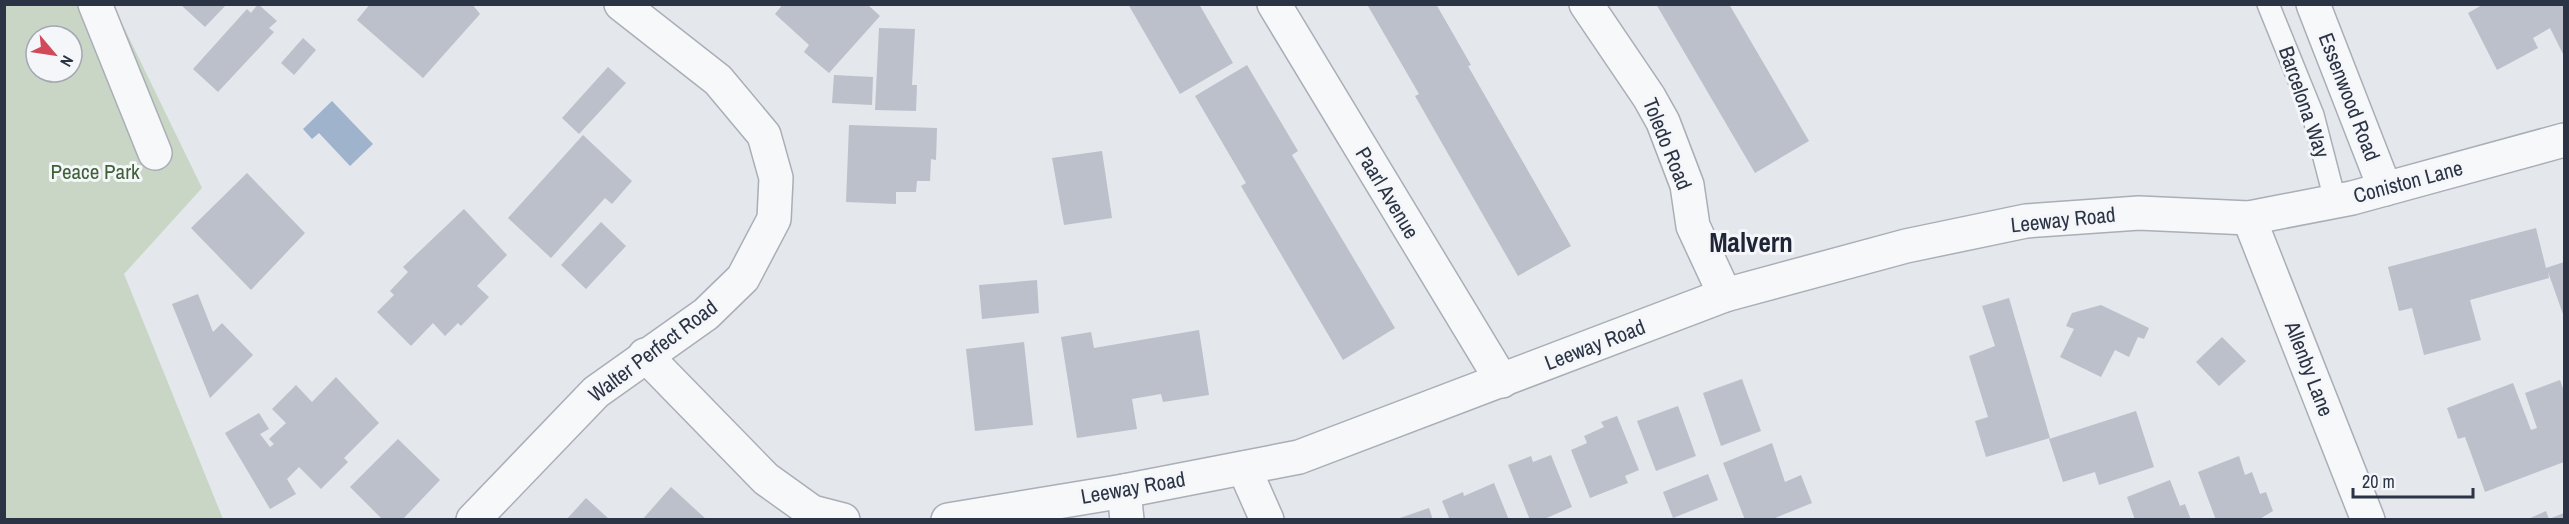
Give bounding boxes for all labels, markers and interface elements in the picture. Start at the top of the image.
north arrow [24,24,84,84]
street label: Essenwood Road [2312,29,2387,165]
street label: Barcelona Way [2272,42,2337,162]
text: N [55,52,79,71]
street label: Toledo Road [1636,94,1699,194]
street label: Paarl Avenue [1349,141,1426,244]
street label: Coniston Lane [2350,153,2466,210]
park label: Peace Park [50,157,140,186]
street label: Leeway Road [2009,200,2117,239]
district label: Malvern [1709,224,1793,260]
street label: Walter Perfect Road [582,293,723,409]
street label: Leeway Road [1540,312,1649,377]
street label: Allenby Lane [2278,316,2341,420]
scale bar [2353,461,2473,499]
street label: Leeway Road [1079,464,1187,511]
text: 20 m [2362,469,2395,494]

